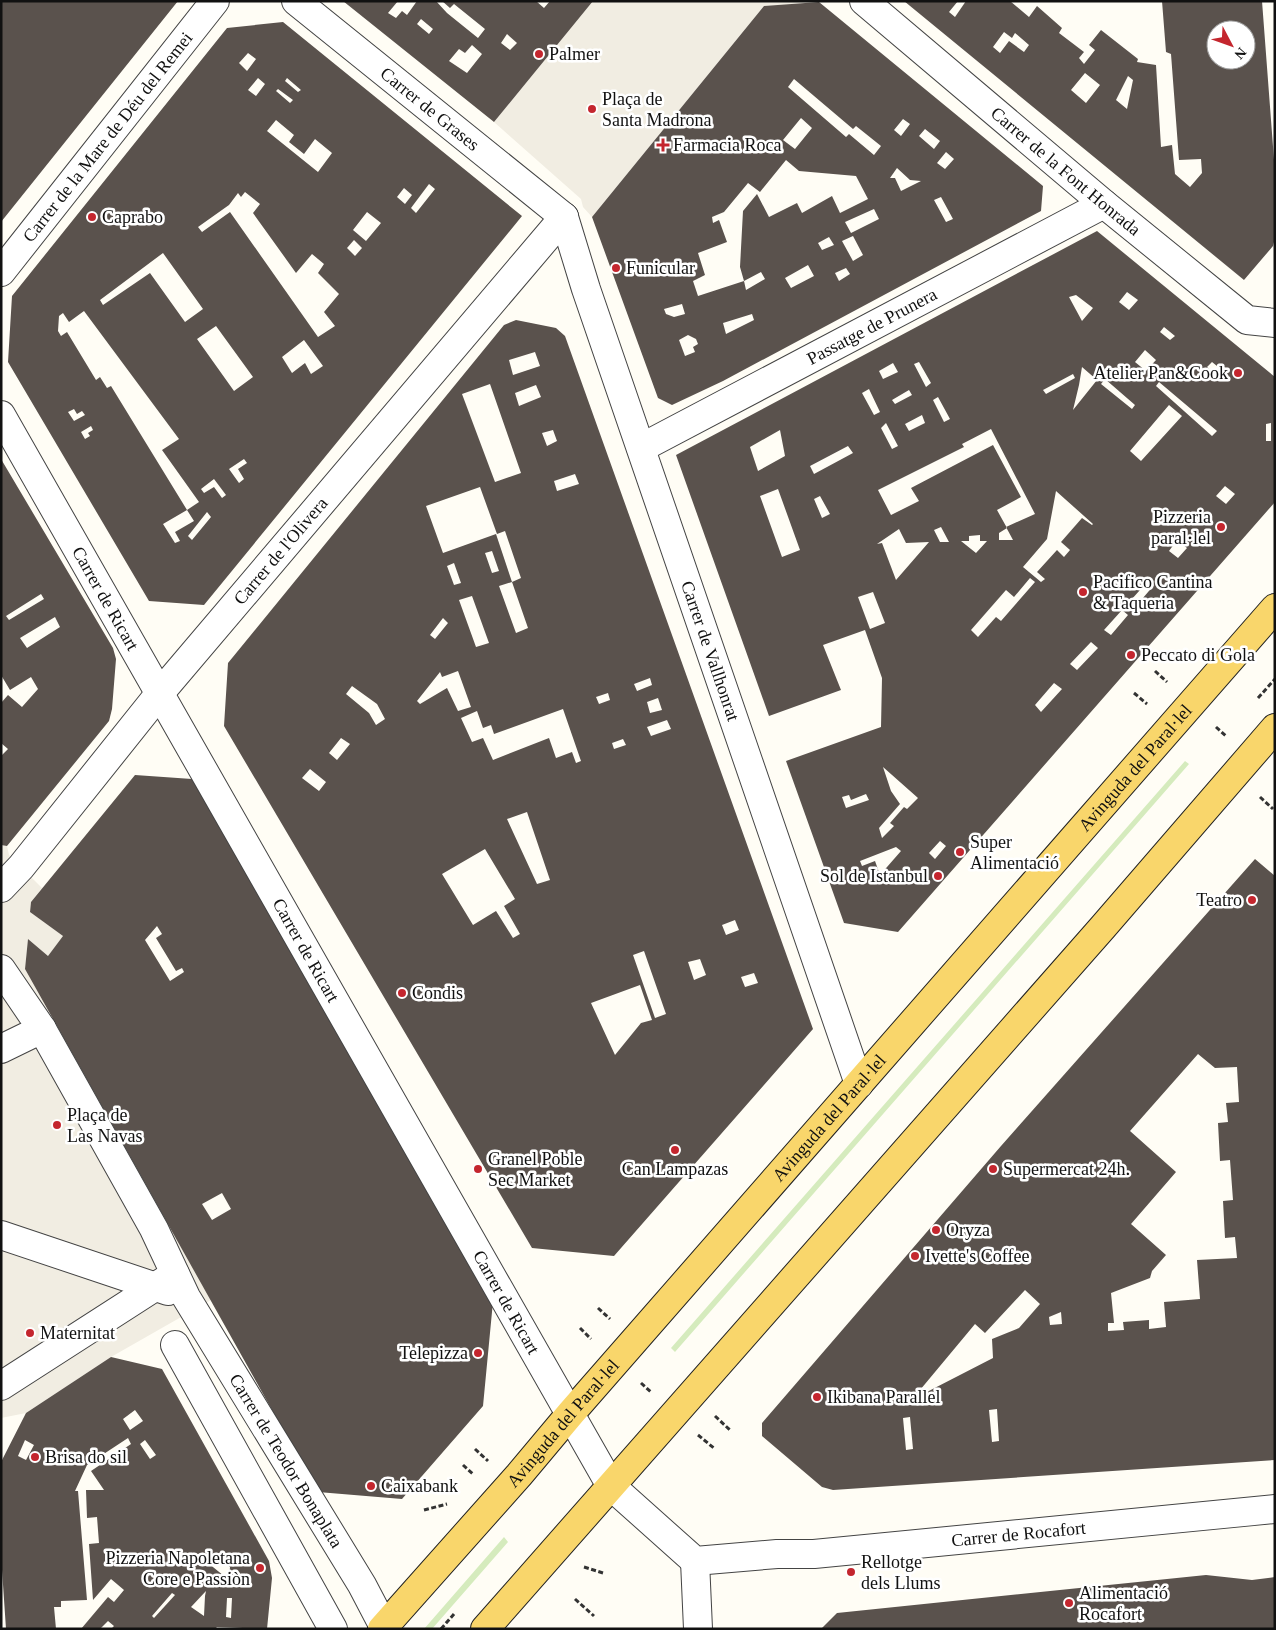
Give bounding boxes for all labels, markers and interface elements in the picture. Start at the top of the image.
north arrow [1206,20,1256,70]
street label: Carrer de la Mare de Déu del Remei [19,28,197,246]
place label: Palmer [549,44,600,64]
text: N [1231,44,1249,62]
marker: Palmer [533,48,545,60]
street label: Carrer de Grases [377,63,483,155]
place label: Plaça de Santa Madrona [602,89,711,130]
marker: Plaça de Santa Madrona [586,103,598,115]
street label: Carrer de la Font Honrada [987,103,1145,240]
place label: Farmacia Roca [673,135,781,155]
marker: Farmacia Roca [657,139,669,151]
place label: Caprabo [102,207,163,227]
marker: Caprabo [86,211,98,223]
place label: Funicular [626,258,695,278]
marker: Funicular [610,262,622,274]
street label: Passatge de Prunera [804,284,940,369]
place label: Atelier Pan&Cook [1094,363,1228,383]
marker: Atelier Pan&Cook [1232,367,1244,379]
street label: Carrer de l'Olivera [229,493,332,609]
place label: Pizzeria paral·lel [1151,507,1211,548]
marker: Pizzeria paral·lel [1215,521,1227,533]
street label: Carrer de Ricart [68,543,143,654]
place label: Pacifico Cantina & Taqueria [1093,572,1212,613]
street label: Carrer de Vallhonrat [677,578,744,724]
marker: Pacifico Cantina & Taqueria [1077,586,1089,598]
place label: Peccato di Gola [1141,645,1255,665]
marker: Peccato di Gola [1125,649,1137,661]
street label: Avinguda del Paral·lel [1074,700,1196,835]
place label: Super Alimentació [970,832,1059,873]
marker: Super Alimentació [954,846,966,858]
place label: Sol de Istanbul [820,866,928,886]
marker: Sol de Istanbul [932,870,944,882]
place label: Teatro [1196,890,1242,910]
marker: Teatro [1246,894,1258,906]
street label: Carrer de Ricart [268,895,343,1006]
place label: Condis [412,983,463,1003]
marker: Condis [396,987,408,999]
street label: Avinguda del Paral·lel [768,1050,890,1185]
place label: Plaça de Las Navas [67,1105,142,1146]
marker: Plaça de Las Navas [51,1119,63,1131]
marker: Can Lampazas [669,1144,681,1156]
place label: Granel Poble Sec Market [488,1149,582,1190]
place label: Can Lampazas [622,1159,728,1179]
place label: Supermercat 24h. [1003,1159,1130,1179]
marker: Granel Poble Sec Market [472,1163,484,1175]
marker: Supermercat 24h. [987,1163,999,1175]
place label: Oryza [946,1220,990,1240]
marker: Oryza [930,1224,942,1236]
place label: Ivette's Coffee [925,1246,1029,1266]
street label: Carrer de Ricart [469,1247,544,1358]
marker: Ivette's Coffee [909,1250,921,1262]
place label: Maternitat [40,1323,115,1343]
marker: Maternitat [24,1327,36,1339]
place label: Telepizza [399,1343,468,1363]
marker: Telepizza [472,1347,484,1359]
street label: Avinguda del Paral·lel [503,1355,623,1491]
street label: Carrer de Teodor Bonaplata [225,1370,347,1551]
place label: Ikibana Parallel [827,1387,940,1407]
marker: Ikibana Parallel [811,1391,823,1403]
place label: Brisa do sil [45,1447,127,1467]
marker: Brisa do sil [29,1451,41,1463]
place label: Caixabank [381,1476,458,1496]
marker: Caixabank [365,1480,377,1492]
street label: Carrer de Rocafort [950,1518,1087,1551]
place label: Pizzeria Napoletana Core e Passiòn [106,1548,250,1589]
place label: Rellotge dels Llums [861,1552,941,1593]
marker: Pizzeria Napoletana Core e Passiòn [254,1562,266,1574]
marker: Rellotge dels Llums [845,1566,857,1578]
place label: Alimentació Rocafort [1079,1583,1168,1624]
marker: Alimentació Rocafort [1063,1597,1075,1609]

